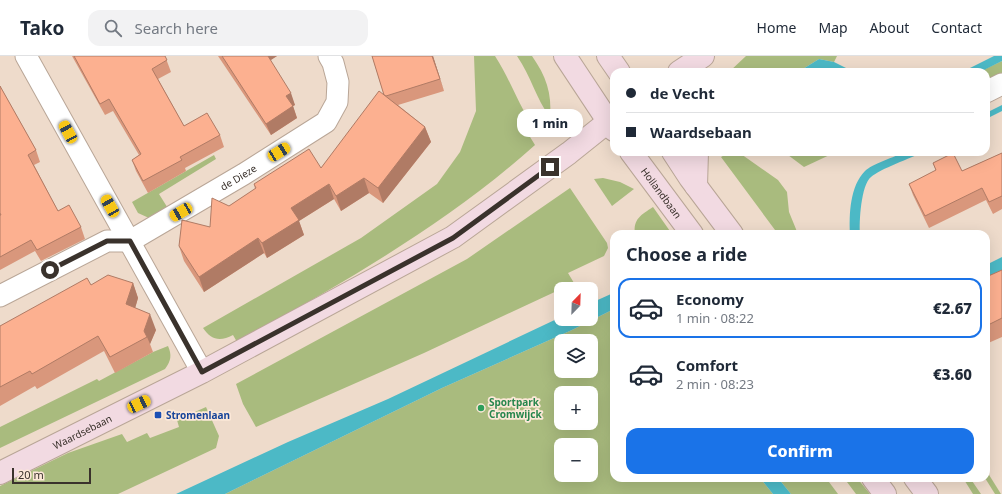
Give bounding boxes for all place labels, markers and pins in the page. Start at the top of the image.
place label: Sportpark Cromwijck [489,395,542,421]
marker: Sportpark Cromwijck [476,403,486,413]
place label: Stromenlaan [166,408,230,422]
marker: Stromenlaan [153,410,163,420]

